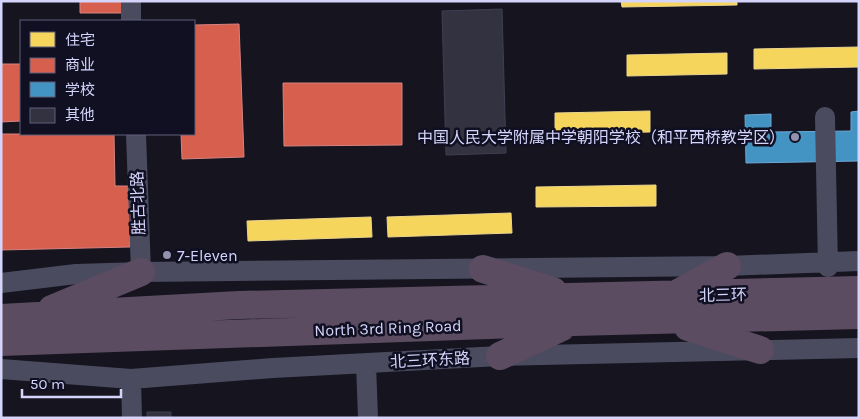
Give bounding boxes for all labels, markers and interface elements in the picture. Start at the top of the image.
legend [20,20,195,135]
text: 住宅 [65,31,95,49]
text: 商业 [65,56,95,74]
text: 学校 [65,81,95,99]
text: 其他 [65,106,95,124]
place label: 中国人民大学附属中学朝阳学校（和平西桥教学区） [417,128,785,147]
marker: 中国人民大学附属中学朝阳学校（和平西桥教学区） [789,131,801,143]
street label: 胜古北路 [127,171,149,235]
place label: 7-Eleven [177,246,238,265]
marker: 7-Eleven [161,249,173,261]
street label: 北三环 [699,285,747,305]
street label: North 3rd Ring Road [314,316,462,340]
street label: 北三环东路 [390,348,470,372]
scale bar [22,366,121,398]
text: 50 m [30,375,65,393]

